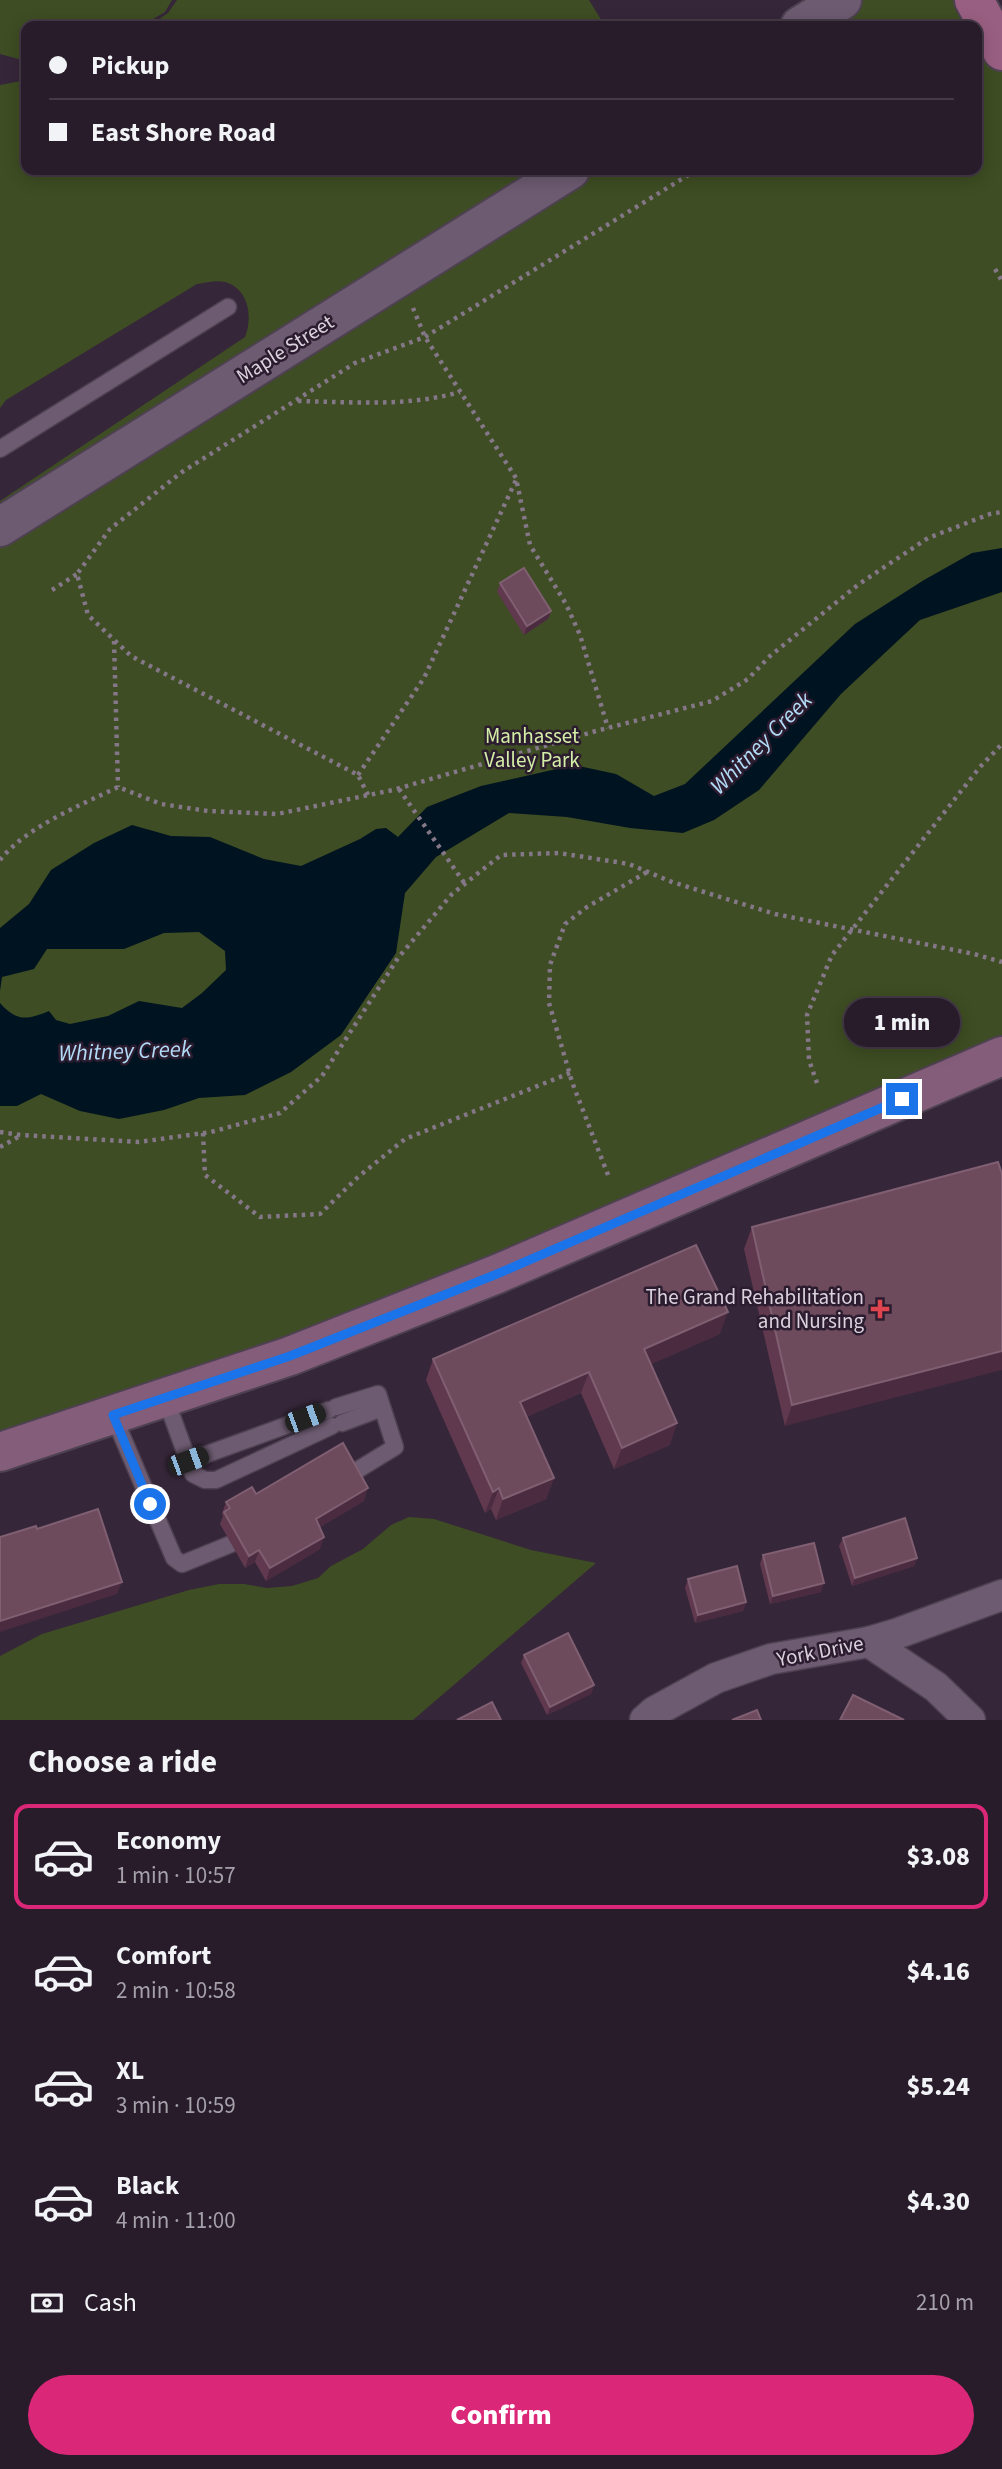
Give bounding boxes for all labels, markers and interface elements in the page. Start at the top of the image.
text: Pickup [91,47,169,84]
text: East Shore Road [91,114,276,151]
street label: Maple Street [230,307,340,391]
water label: Whitney Creek [702,683,821,802]
park label: Manhasset Valley Park [484,721,580,775]
callout: 1 min [844,998,960,1046]
text: 1 min [874,1006,930,1039]
water label: Whitney Creek [58,1032,193,1070]
route end [886,1083,918,1115]
place label: The Grand Rehabilitation and Nursing [645,1282,864,1336]
marker: The Grand Rehabilitation and Nursing [870,1299,890,1319]
car [282,1401,329,1435]
car [165,1444,212,1478]
route start [134,1488,166,1520]
street label: York Drive [773,1628,866,1674]
text: Choose a ride [28,1739,217,1785]
text: Economy [116,1822,221,1859]
icon: car [32,1825,95,1888]
text: $3.08 [906,1838,970,1875]
text: 1 min · 10:57 [116,1859,236,1892]
text: Comfort [116,1937,211,1974]
icon: car [32,1940,95,2003]
text: $4.16 [906,1953,970,1990]
text: 2 min · 10:58 [116,1974,236,2007]
text: XL [116,2052,144,2089]
icon: car [32,2055,95,2118]
text: $5.24 [906,2068,970,2105]
text: 3 min · 10:59 [116,2089,236,2122]
text: Black [116,2167,179,2204]
icon: car [32,2170,95,2233]
text: $4.30 [906,2183,970,2220]
text: 4 min · 11:00 [116,2204,236,2237]
icon: cash [28,2284,66,2322]
text: Cash [84,2284,137,2321]
text: 210 m [916,2286,974,2319]
button: Confirm [28,2375,974,2455]

